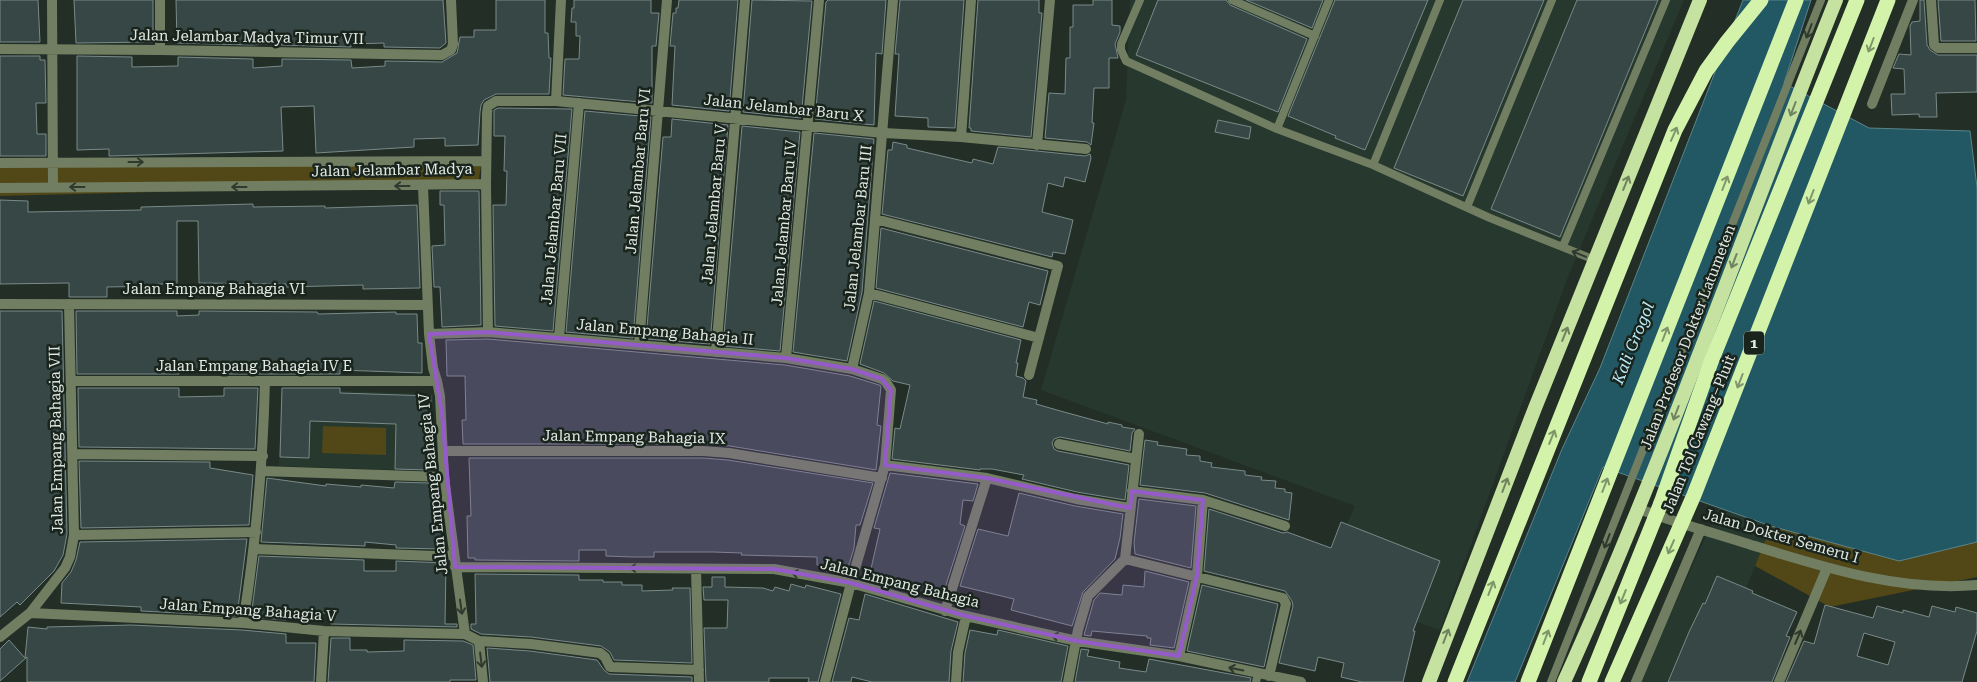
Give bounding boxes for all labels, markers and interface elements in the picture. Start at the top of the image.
one-way arrow [1803,24,1812,39]
street label: Jalan Jelambar Madya Timur VII [130,26,364,48]
one-way arrow [1865,38,1874,53]
street label: Jalan Jelambar Baru VI [622,87,654,255]
street label: Jalan Jelambar Baru X [703,91,865,125]
one-way arrow [1788,101,1797,117]
street label: Jalan Jelambar Baru V [698,123,730,285]
one-way arrow [1669,127,1679,142]
street label: Jalan Jelambar Baru VII [538,133,570,305]
street label: Jalan Jelambar Baru IV [768,139,800,307]
street label: Jalan Jelambar Baru III [840,144,876,312]
one-way arrow [128,157,144,167]
street label: Jalan Jelambar Madya [311,160,473,180]
one-way arrow [1622,176,1631,191]
one-way arrow [1720,176,1730,191]
one-way arrow [394,181,410,191]
one-way arrow [69,182,86,192]
one-way arrow [232,182,248,192]
one-way arrow [1806,189,1816,204]
street label: Jalan Profesor Dokter Latumeten [1637,222,1739,452]
one-way arrow [1572,248,1587,258]
one-way arrow [1729,253,1739,268]
street label: Jalan Empang Bahagia VI [123,280,305,298]
water label: Kali Grogol [1608,299,1658,388]
street label: Jalan Empang Bahagia II [576,315,754,349]
one-way arrow [1561,327,1570,342]
one-way arrow [1661,327,1670,342]
road number: 1 [1744,332,1764,354]
street label: Jalan Empang Bahagia VII [45,346,67,534]
street label: Jalan Tol Cawang–Pluit [1659,352,1739,516]
street label: Jalan Empang Bahagia IV E [156,357,352,375]
one-way arrow [1734,373,1744,388]
street label: Jalan Empang Bahagia IV [414,392,452,576]
one-way arrow [1671,405,1680,420]
street label: Jalan Empang Bahagia IX [542,426,726,448]
one-way arrow [1548,430,1557,445]
one-way arrow [1501,478,1510,493]
one-way arrow [1602,478,1611,493]
street label: Jalan Dokter Semeru I [1701,505,1861,567]
one-way arrow [1602,533,1611,549]
one-way arrow [1666,539,1676,554]
street label: Jalan Empang Bahagia [819,555,981,611]
one-way arrow [630,563,646,573]
one-way arrow [792,568,808,578]
one-way arrow [1488,580,1497,595]
one-way arrow [1618,589,1627,604]
street label: Jalan Empang Bahagia V [159,595,338,625]
one-way arrow [456,598,466,614]
one-way arrow [1442,629,1451,645]
one-way arrow [1542,629,1551,645]
one-way arrow [1793,630,1803,645]
one-way arrow [1052,632,1068,641]
one-way arrow [476,652,486,668]
one-way arrow [1229,664,1245,673]

